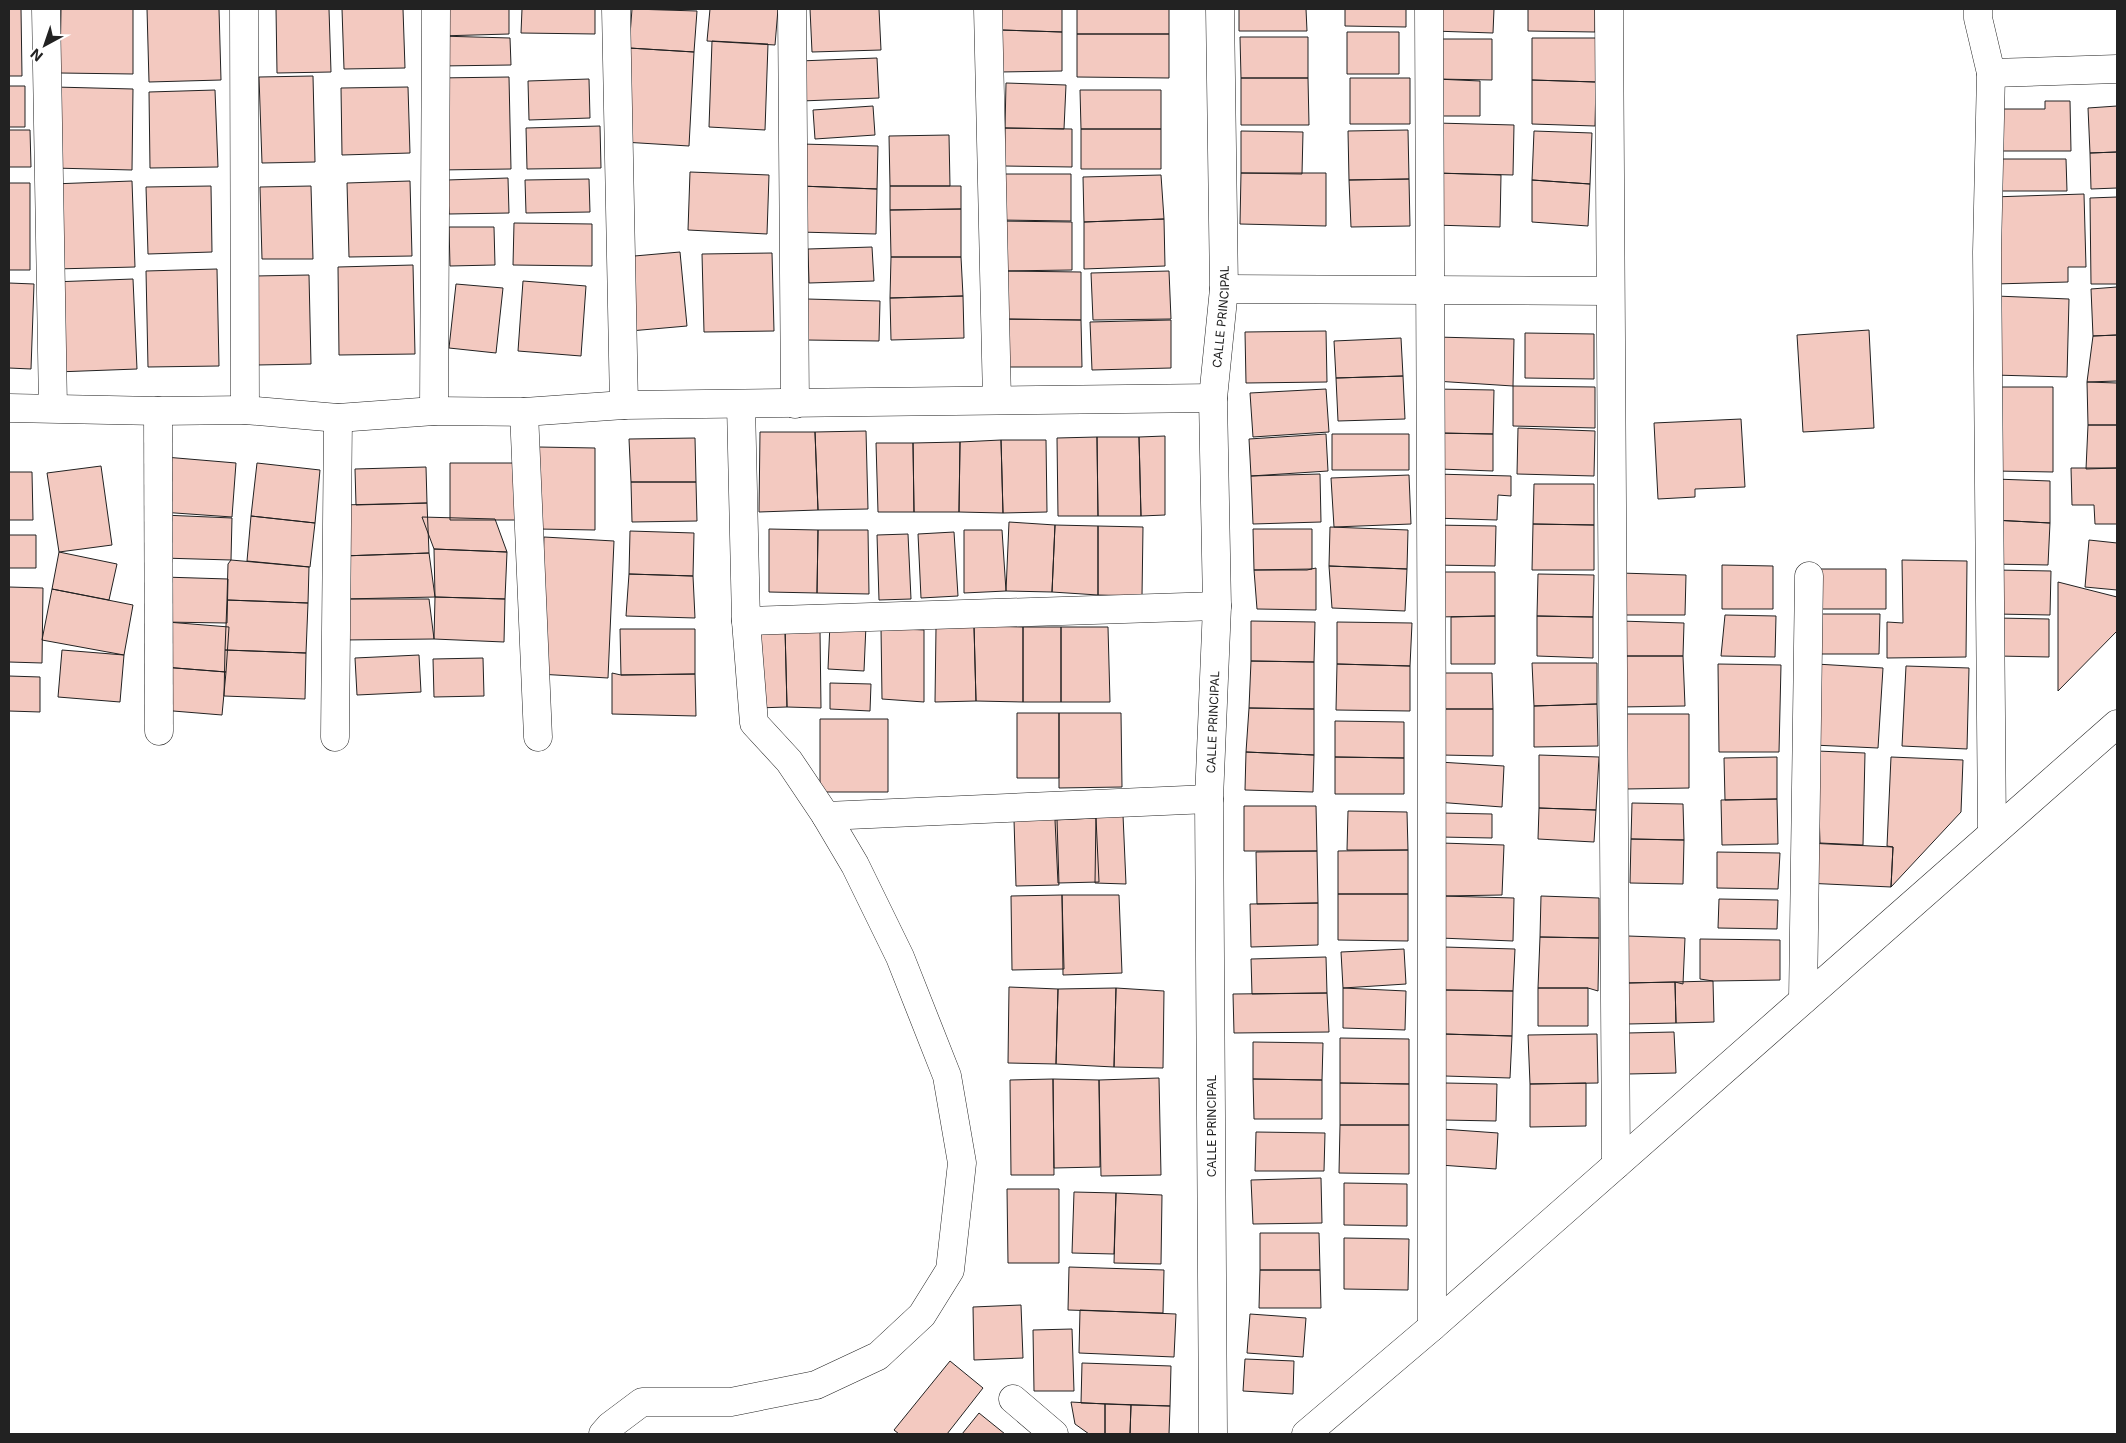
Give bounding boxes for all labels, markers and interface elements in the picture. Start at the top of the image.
north arrow [20,20,70,70]
text: N [27,45,46,65]
street label: CALLE PRINCIPAL [1209,265,1232,368]
street label: CALLE PRINCIPAL [1203,670,1222,774]
street label: CALLE PRINCIPAL [1204,1075,1219,1177]

